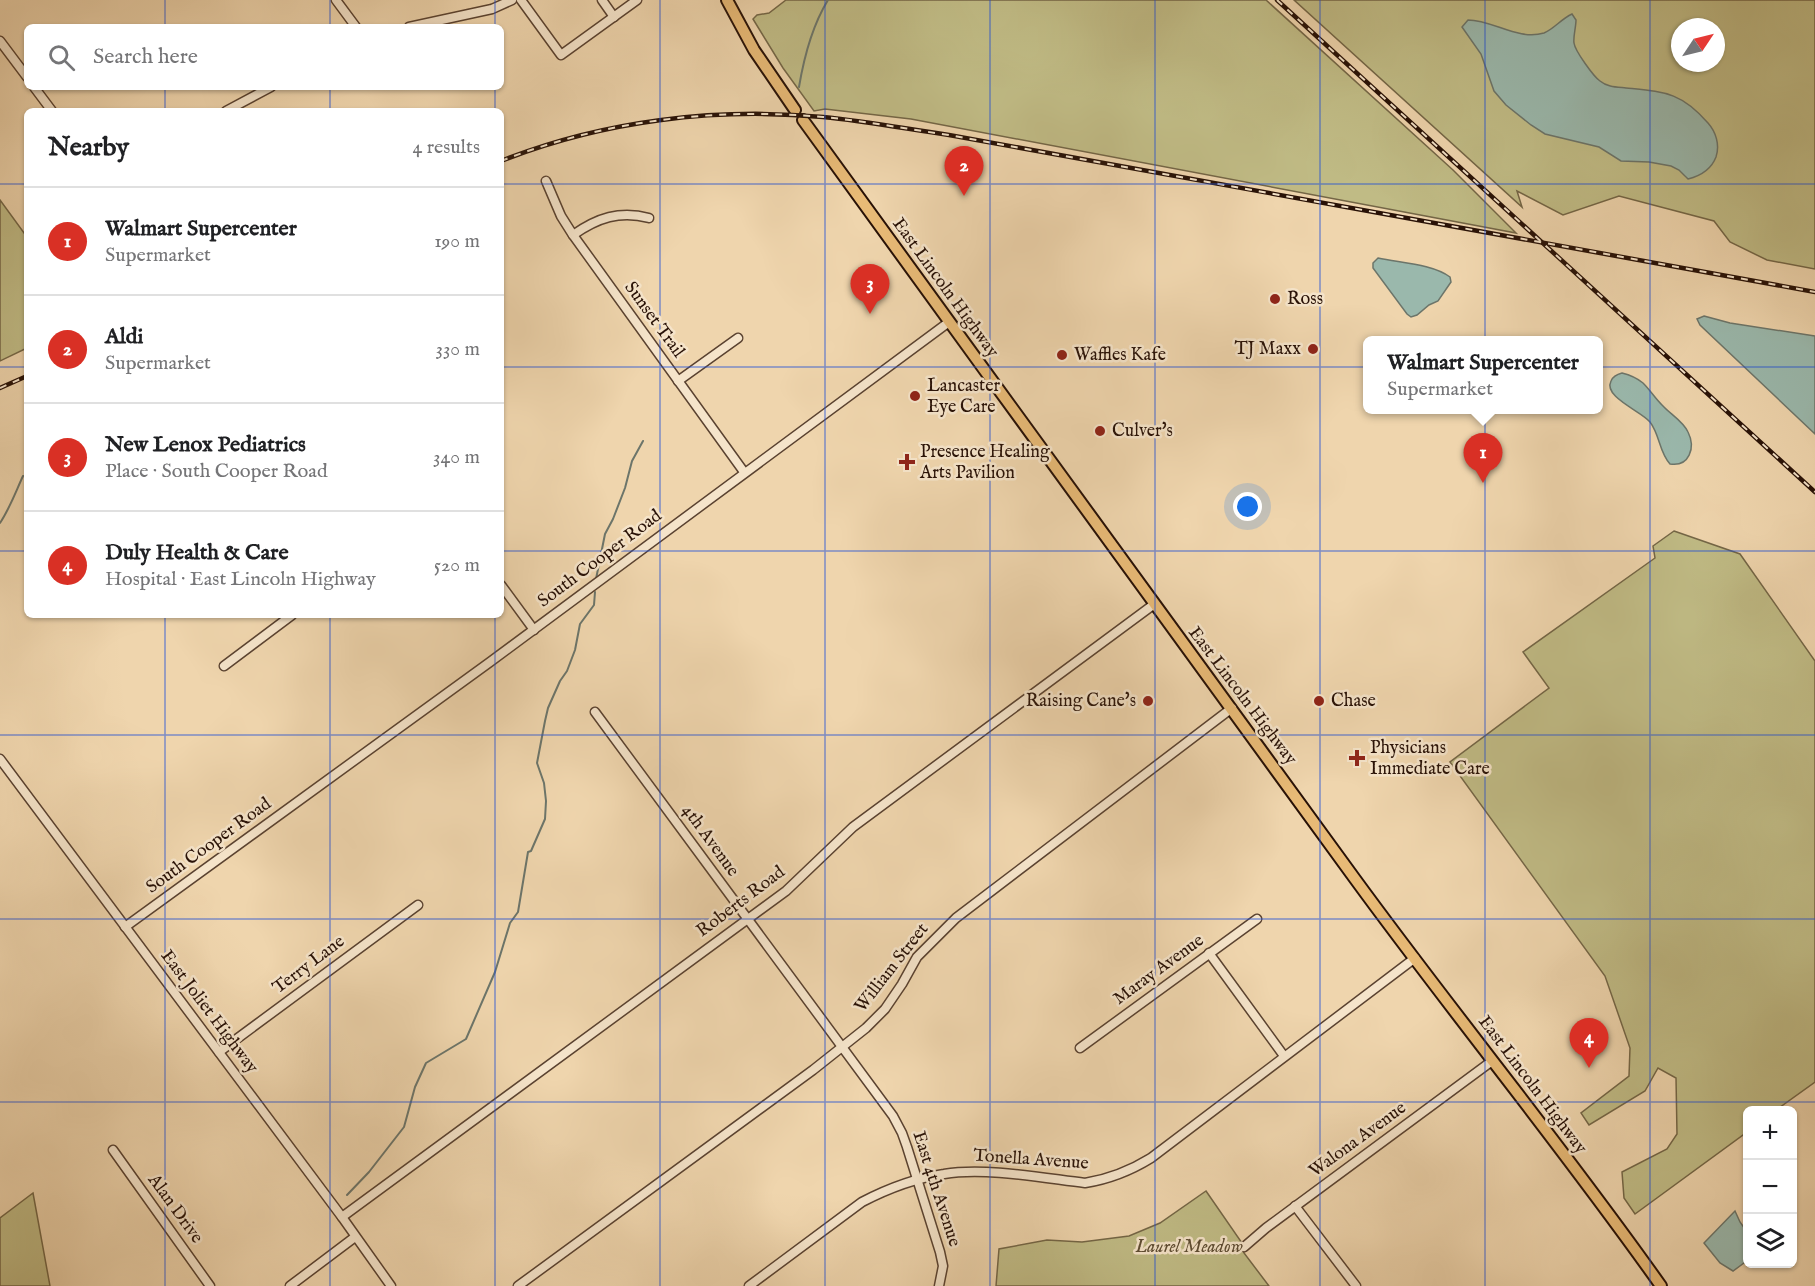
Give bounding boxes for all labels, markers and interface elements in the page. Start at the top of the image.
north arrow [1671,18,1725,72]
search box [24,24,504,90]
icon: search [45,41,78,74]
text: Search here [93,43,198,71]
text: Nearby [48,131,129,164]
text: 4 results [413,135,480,160]
pin: 2 [944,146,984,196]
street label: East Lincoln Highway [887,214,1004,363]
text: Walmart Supercenter [105,215,297,243]
text: 1 [64,229,71,254]
text: 190 m [434,229,480,254]
text: Supermarket [105,243,211,268]
pin: 3 [850,264,890,314]
street label: Sunset Trail [619,277,689,363]
place label: Ross [1287,288,1323,311]
marker: Ross [1268,292,1282,306]
text: Aldi [105,323,143,351]
popup [1363,336,1603,414]
text: 2 [63,337,72,362]
text: 330 m [435,337,480,362]
place label: TJ Maxx [1234,338,1301,361]
marker: TJ Maxx [1306,342,1320,356]
place label: Waffles Kafe [1074,344,1166,367]
marker: Waffles Kafe [1055,348,1069,362]
text: Walmart Supercenter [1387,349,1579,377]
text: Supermarket [105,351,211,376]
place label: Lancaster Eye Care [927,375,1000,419]
text: Supermarket [1387,377,1493,402]
marker: Lancaster Eye Care [908,389,922,403]
place label: Culver's [1112,420,1173,443]
marker: Culver's [1093,424,1107,438]
text: New Lenox Pediatrics [105,431,306,459]
pin: 1 [1464,434,1502,483]
place label: Presence Healing Arts Pavilion [919,441,1050,485]
text: 3 [64,445,71,470]
text: 340 m [433,445,480,470]
marker: Presence Healing Arts Pavilion [898,453,916,471]
text: Place · South Cooper Road [105,459,328,484]
your location [1233,492,1262,521]
street label: South Cooper Road [533,505,667,613]
text: Duly Health & Care [105,539,289,567]
text: 4 [63,553,72,578]
text: 520 m [434,553,480,578]
text: Hospital · East Lincoln Highway [105,567,376,592]
street label: East Lincoln Highway [1182,622,1302,770]
place label: Raising Cane's [1026,690,1136,713]
place label: Chase [1331,690,1376,713]
marker: Raising Cane's [1141,694,1155,708]
marker: Chase [1312,694,1326,708]
place label: Physicians Immediate Care [1370,737,1490,781]
marker: Physicians Immediate Care [1348,749,1366,767]
street label: South Cooper Road [142,793,277,899]
street label: 4th Avenue [676,800,744,882]
street label: Roberts Road [692,861,790,943]
street label: William Street [850,919,934,1017]
street label: Maray Avenue [1109,929,1209,1011]
street label: Terry Lane [268,930,350,1000]
street label: East Joliet Highway [155,946,263,1078]
street label: East Lincoln Highway [1472,1011,1592,1159]
pin: 4 [1570,1018,1608,1068]
street label: Walona Avenue [1305,1097,1411,1183]
map controls [1743,1106,1797,1268]
button: + [1743,1106,1797,1160]
street label: East 4th Avenue [906,1128,966,1250]
street label: Tonella Avenue [973,1144,1089,1176]
button: − [1743,1160,1797,1214]
street label: Alan Drive [142,1169,208,1248]
button: layers [1743,1214,1797,1268]
park label: Laurel Meadow [1134,1236,1244,1259]

